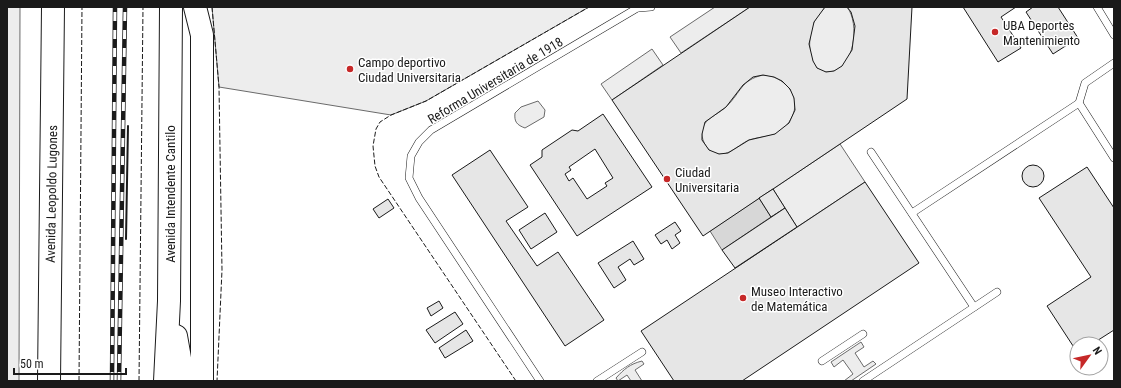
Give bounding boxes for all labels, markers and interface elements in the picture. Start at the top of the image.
place label: UBA Deportes Mantenimiento [1003,18,1080,48]
marker: UBA Deportes Mantenimiento [990,27,1000,37]
street label: Reforma Universitaria de 1918 [425,34,566,127]
place label: Campo deportivo Ciudad Universitaria [358,55,461,85]
marker: Campo deportivo Ciudad Universitaria [345,64,355,74]
street label: Avenida Leopoldo Lugones [43,125,60,263]
street label: Avenida Intendente Cantilo [163,125,178,263]
place label: Ciudad Universitaria [675,165,739,195]
marker: Ciudad Universitaria [662,174,672,184]
place label: Museo Interactivo de Matemática [751,284,843,314]
marker: Museo Interactivo de Matemática [738,293,748,303]
north arrow [1069,336,1109,376]
text: N [1090,344,1104,357]
scale bar [14,350,126,376]
text: 50 m [20,357,44,371]

